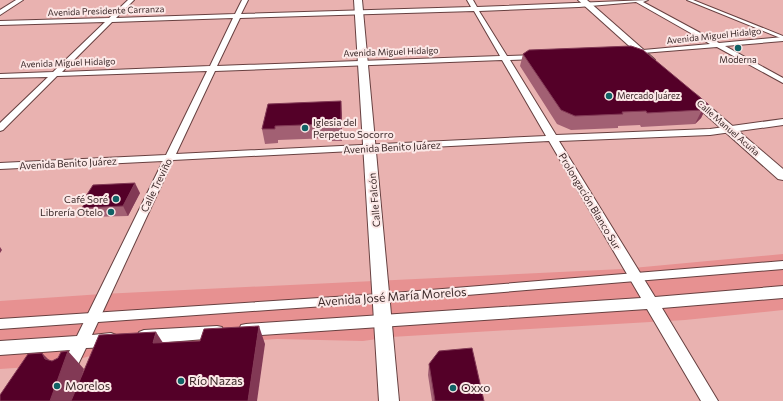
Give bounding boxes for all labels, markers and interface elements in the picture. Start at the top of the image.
street label: Avenida Presidente Carranza [48,3,165,18]
street label: Avenida Miguel Hidalgo [666,25,762,46]
marker: Moderna [733,43,743,53]
street label: Avenida Miguel Hidalgo [343,44,439,59]
place label: Moderna [719,54,757,65]
street label: Avenida Miguel Hidalgo [20,55,116,70]
place label: Mercado Juárez [617,90,681,101]
marker: Mercado Juárez [604,91,614,101]
street label: Calle Manuel Acuña [695,97,762,158]
place label: Iglesia del Perpetuo Socorro [313,116,394,140]
marker: Iglesia del Perpetuo Socorro [300,123,310,133]
street label: Avenida Benito Juárez [343,138,441,156]
street label: Prolongación Blanco Sur [556,151,624,251]
street label: Avenida Benito Juárez [19,154,117,172]
street label: Calle Treviño [138,156,174,214]
street label: Calle Falcón [366,172,382,228]
place label: Café Soré [64,193,108,205]
marker: Café Soré [111,194,121,204]
place label: Librería Otelo [40,206,103,218]
marker: Librería Otelo [106,207,116,217]
street label: Avenida José María Morelos [317,284,467,309]
place label: Río Nazas [189,373,243,387]
marker: Río Nazas [176,376,186,386]
place label: Morelos [65,378,110,392]
place label: Oxxo [461,380,490,394]
marker: Morelos [52,381,62,391]
marker: Oxxo [448,383,458,393]

